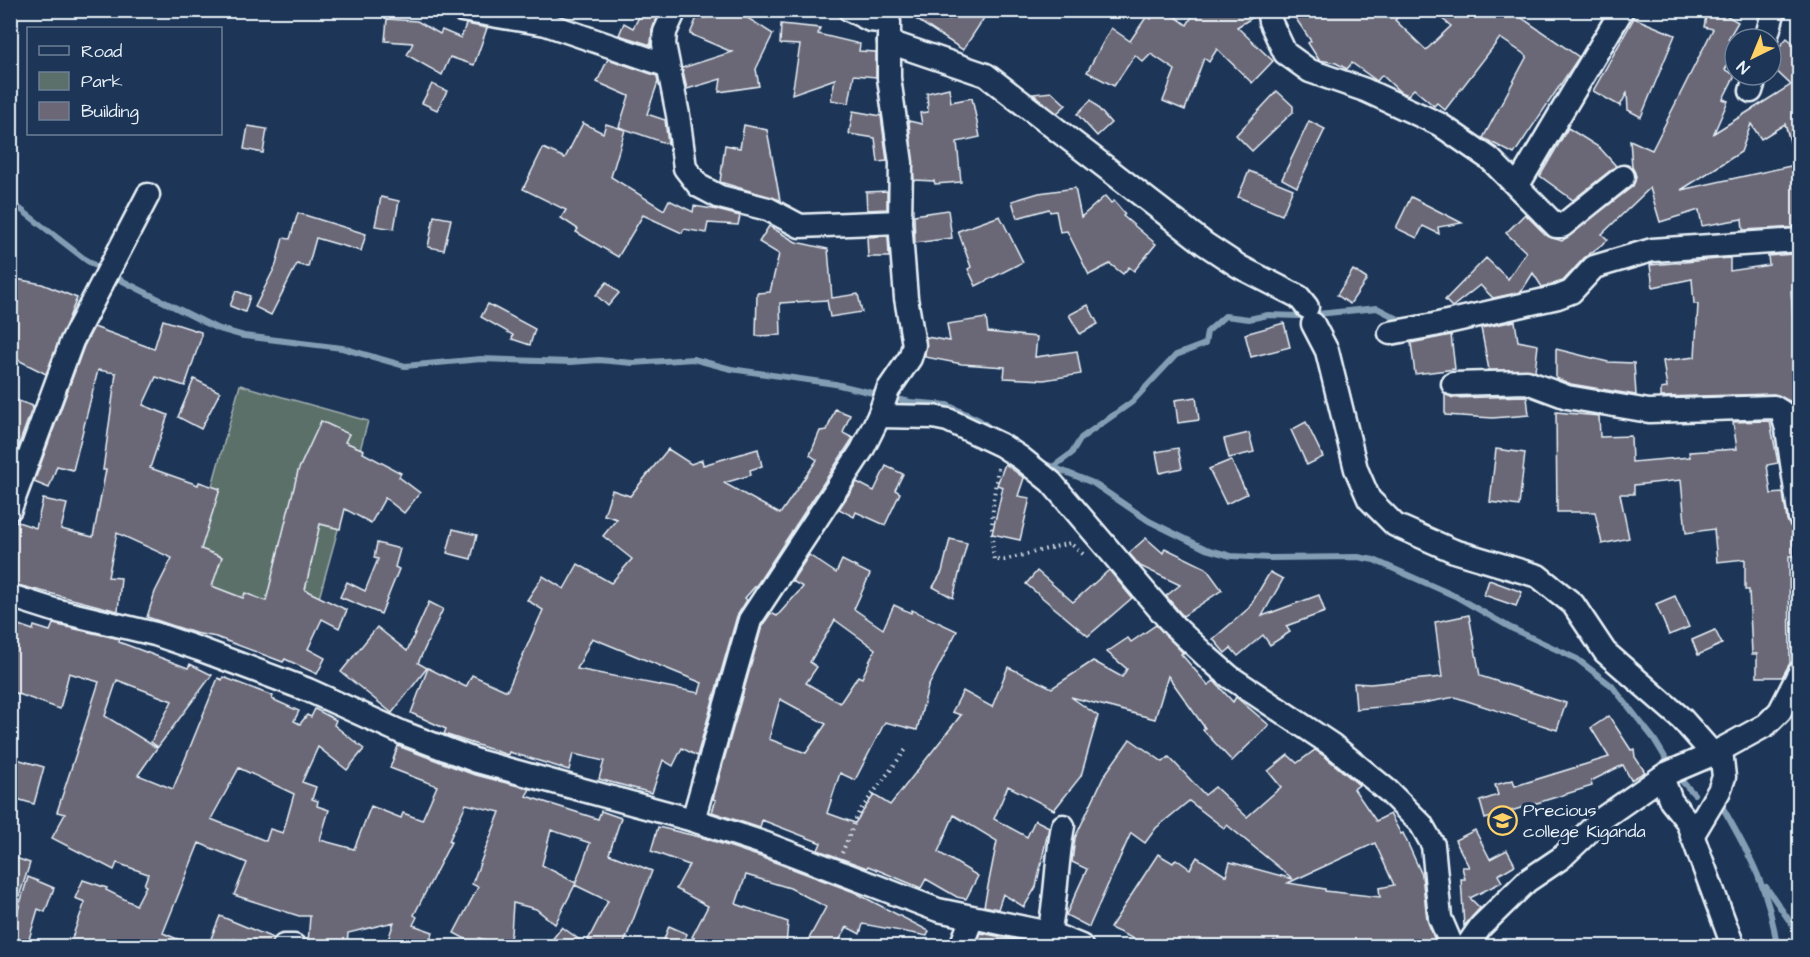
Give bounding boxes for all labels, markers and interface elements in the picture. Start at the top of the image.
legend [27,27,222,135]
north arrow [1723,27,1783,87]
text: Road [81,39,122,64]
text: N [1732,56,1755,79]
text: Park [81,69,123,94]
text: Building [81,99,139,125]
place label: Precious college Kiganda [1523,798,1646,845]
school or university icon: Precious college Kiganda [1486,804,1518,836]

